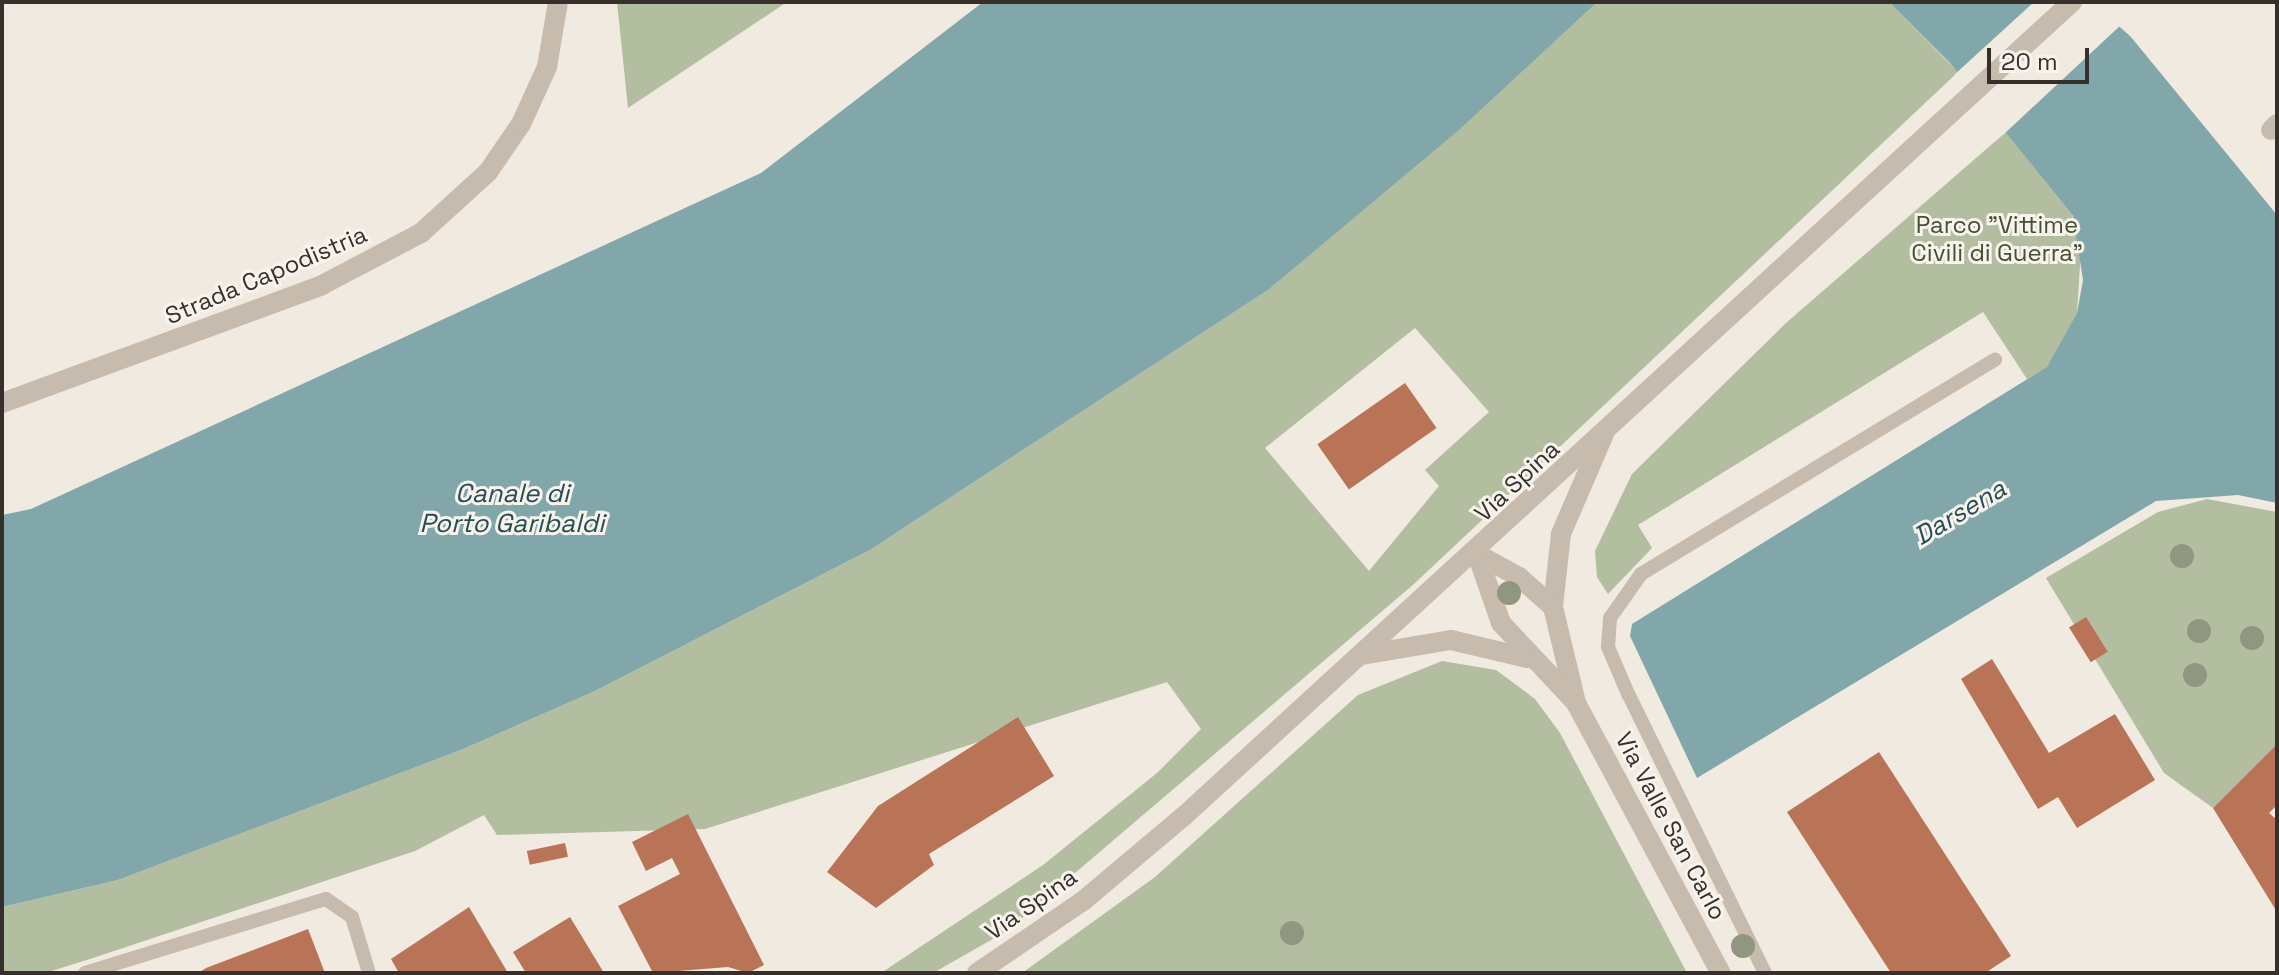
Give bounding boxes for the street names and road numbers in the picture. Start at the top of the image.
street label: Strada Capodistria [161,219,371,331]
street label: Via Spina [1469,435,1565,527]
street label: Via Valle San Carlo [1609,727,1733,925]
street label: Via Spina [980,862,1082,946]

